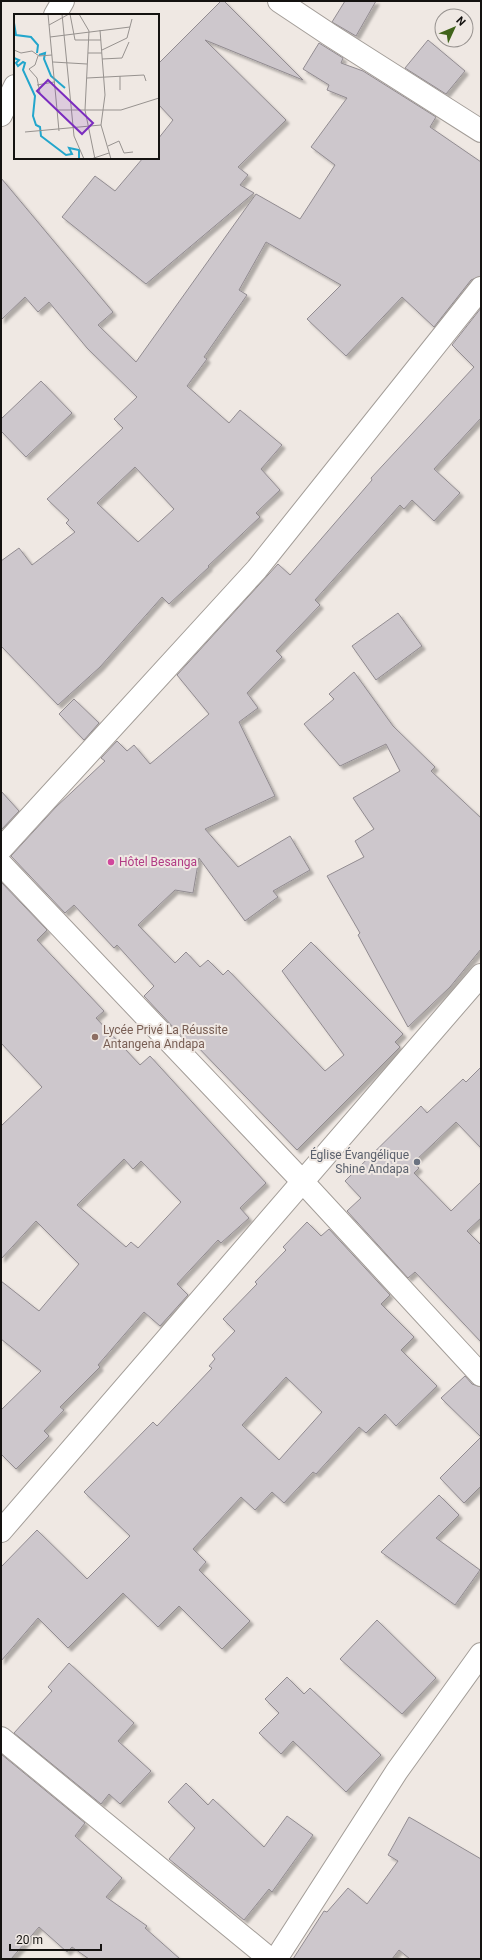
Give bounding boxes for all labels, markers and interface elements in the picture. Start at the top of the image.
north arrow [434,8,474,48]
inset map [14,14,159,159]
text: N [453,14,468,29]
place label: Hôtel Besanga [119,855,197,869]
marker: Hôtel Besanga [106,857,116,867]
place label: Lycée Privé La Réussite Antangena Andapa [103,1023,228,1051]
marker: Lycée Privé La Réussite Antangena Andapa [90,1032,100,1042]
place label: Église Évangélique Shine Andapa [310,1147,409,1176]
marker: Église Évangélique Shine Andapa [412,1157,422,1167]
scale bar [10,1926,101,1952]
text: 20 m [16,1933,43,1947]

